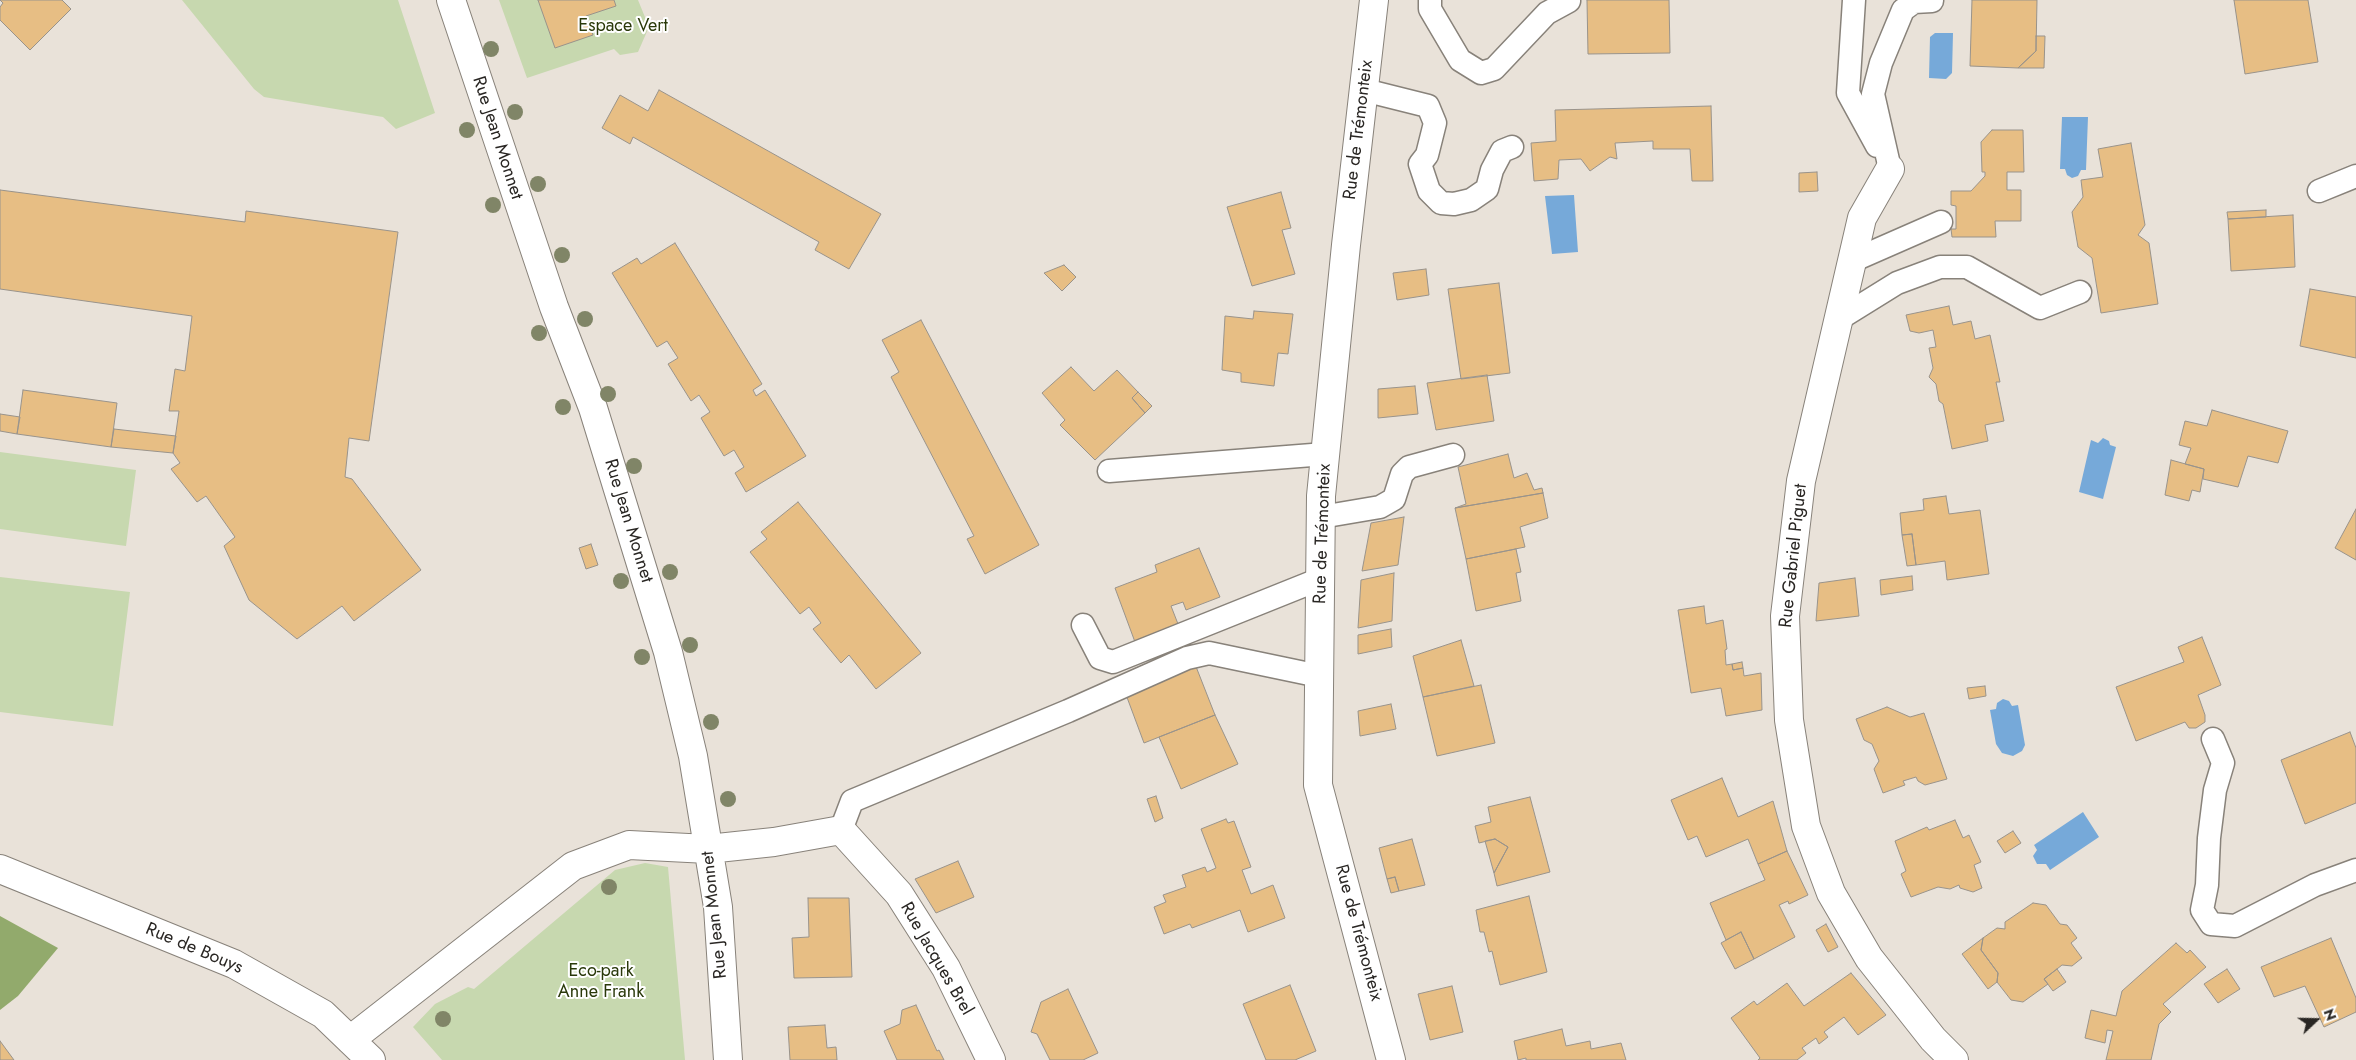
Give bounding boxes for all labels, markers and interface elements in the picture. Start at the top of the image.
park label: Espace Vert [578,16,668,38]
street label: Rue de Trémonteix [1340,59,1378,201]
street label: Rue Jean Monnet [467,74,527,202]
street label: Rue Jean Monnet [599,457,657,585]
street label: Rue de Trémonteix [1310,463,1336,605]
street label: Rue Gabriel Piguet [1776,483,1812,629]
street label: Rue Jean Monnet [698,850,732,980]
street label: Rue de Trémonteix [1329,862,1387,1004]
street label: Rue Jacques Brel [895,899,977,1019]
street label: Rue de Bouys [142,919,246,979]
park label: Eco-park Anne Frank [558,961,644,1004]
north arrow [2291,995,2341,1045]
text: N [2319,1006,2341,1023]

